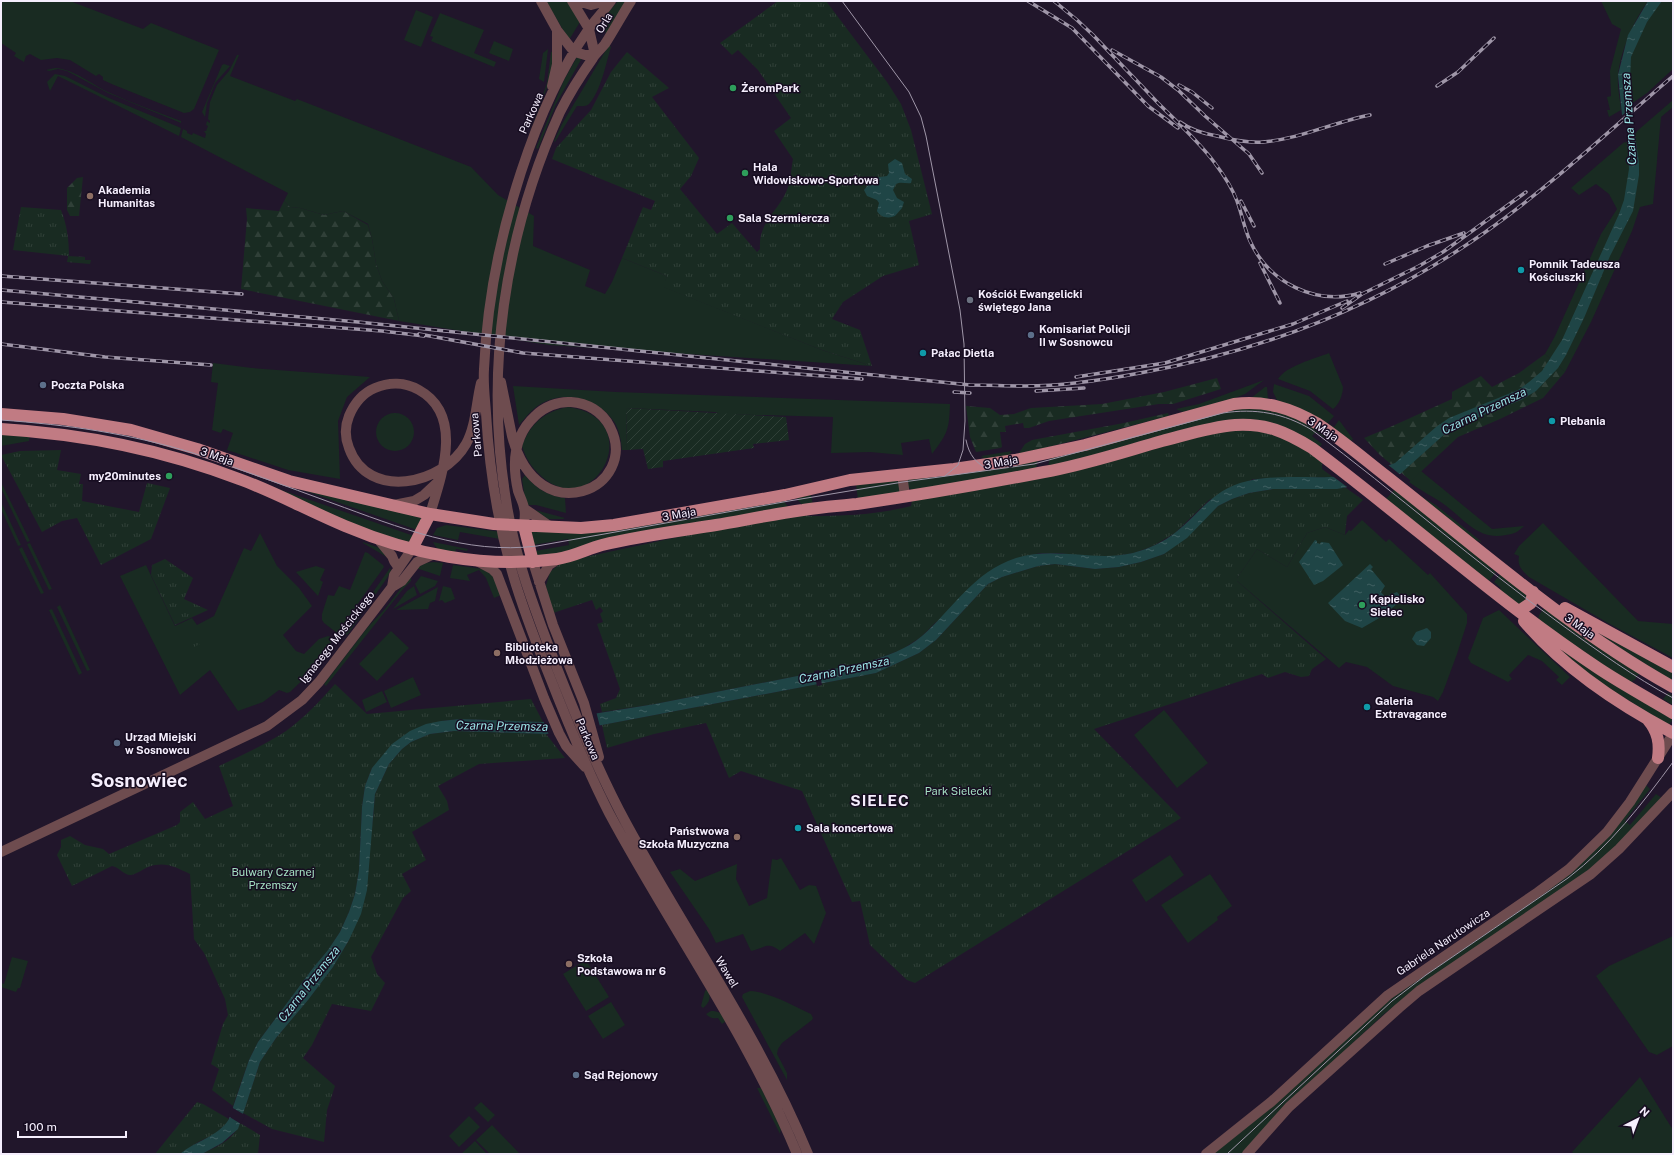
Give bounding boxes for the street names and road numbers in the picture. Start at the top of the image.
street label: Orla [593,11,615,35]
street label: Parkowa [517,91,545,135]
street label: Parkowa [468,413,484,457]
street label: 3 Maja [1305,414,1341,444]
street label: 3 Maja [199,445,235,467]
street label: 3 Maja [983,453,1019,471]
street label: 3 Maja [661,505,697,523]
street label: Ignacego Mościckiego [297,588,377,686]
street label: 3 Maja [1563,611,1597,641]
street label: Parkowa [574,716,602,762]
street label: Gabriela Narutowicza [1394,906,1492,978]
street label: Wawel [713,954,741,990]

